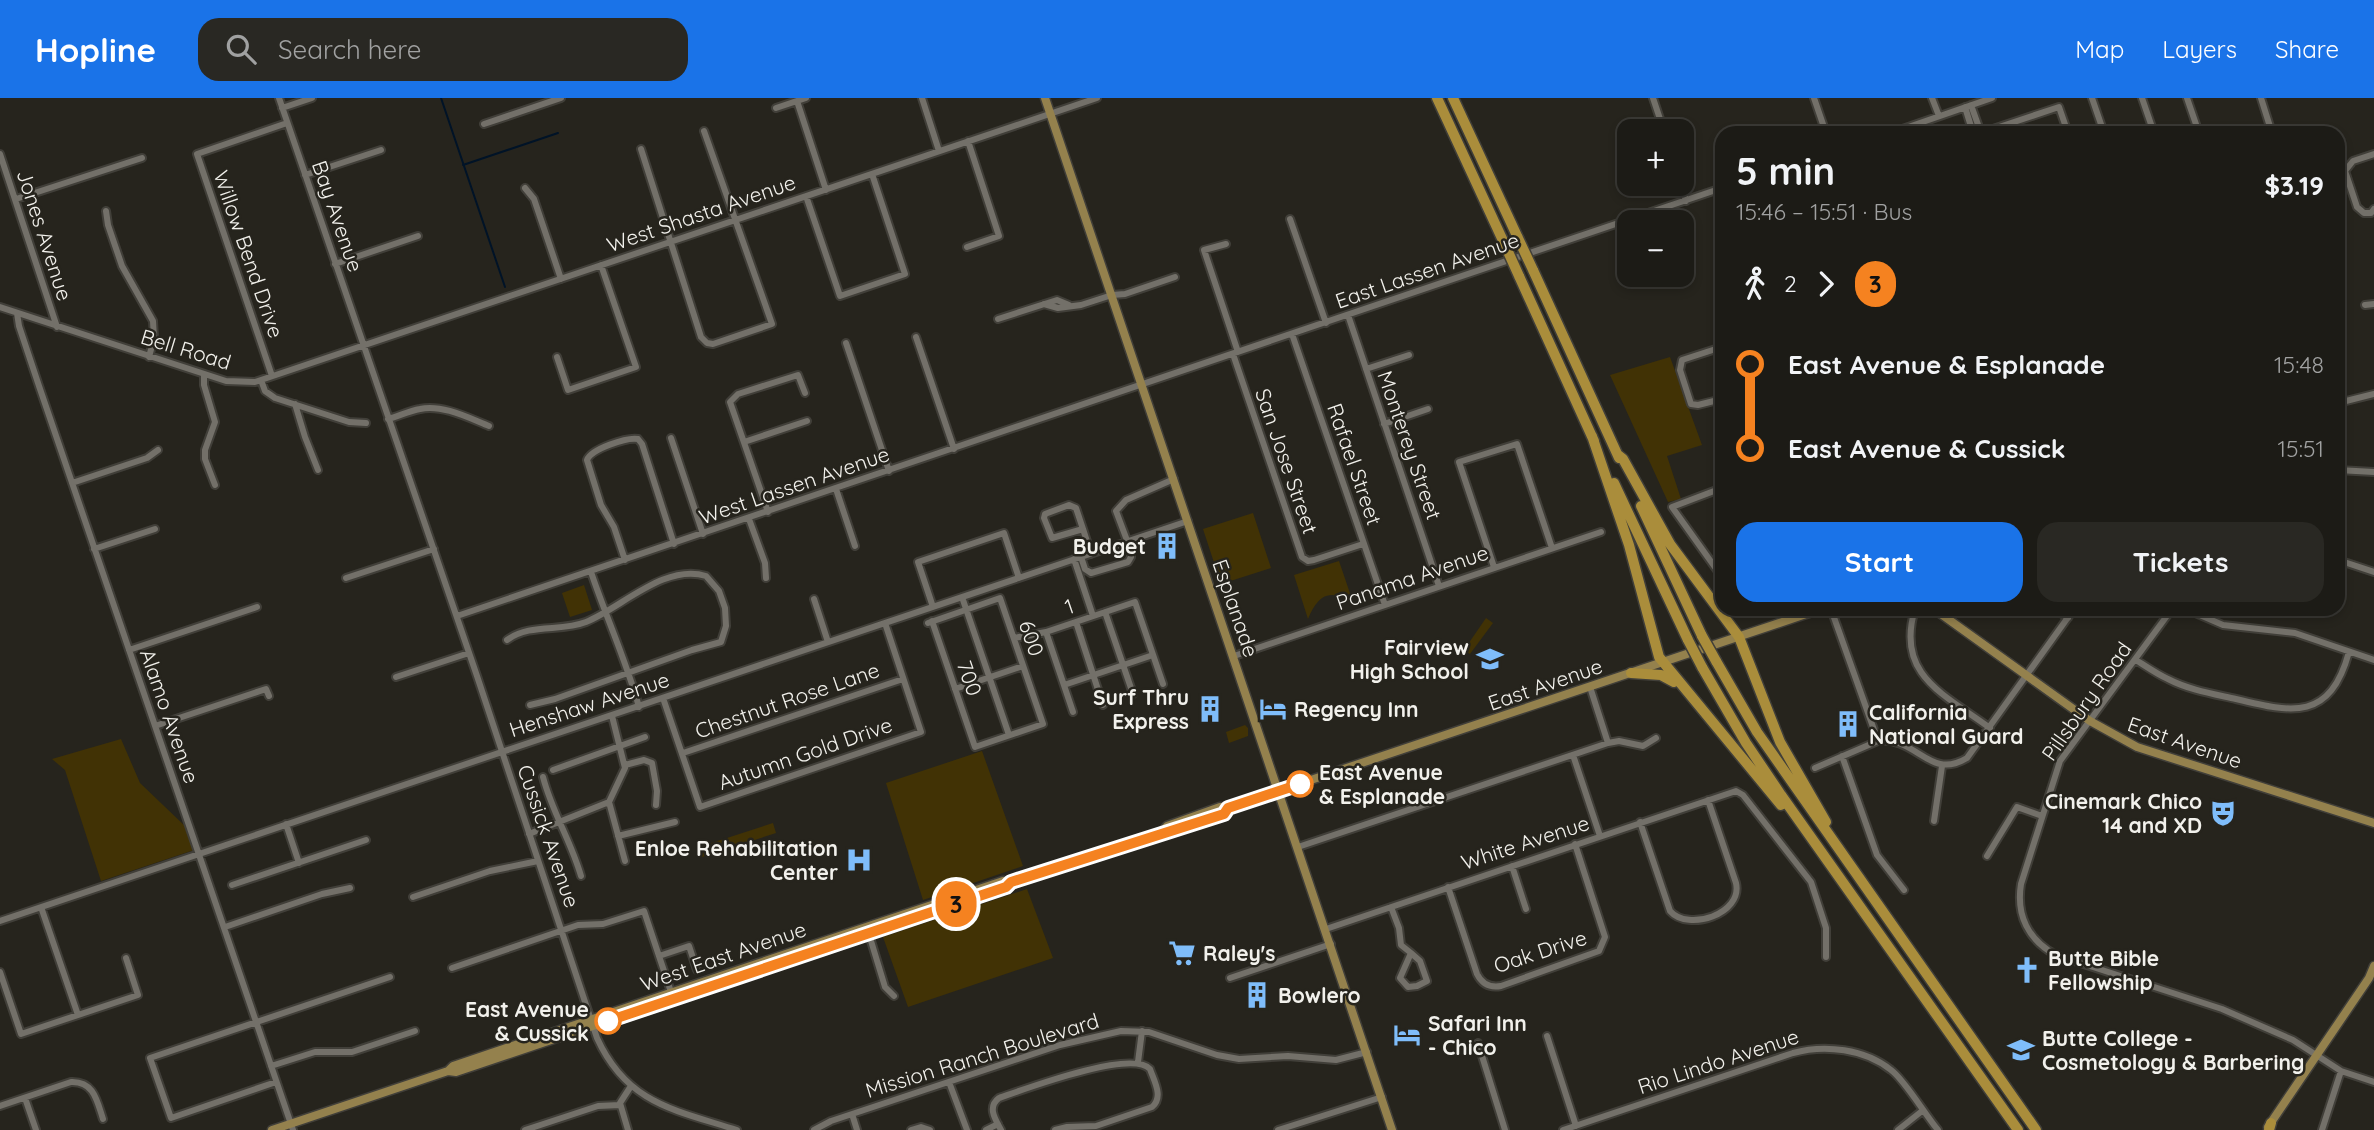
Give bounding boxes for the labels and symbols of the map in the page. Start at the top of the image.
street label: Bay Avenue [307,157,369,275]
street label: Jones Avenue [12,166,78,304]
street label: Willow Bend Drive [208,167,290,341]
street label: West Shasta Avenue [603,168,799,258]
street label: East Lassen Avenue [1332,226,1522,314]
street label: Bell Road [138,323,234,375]
street label: Monterey Street [1372,367,1448,523]
street label: San Jose Street [1250,385,1324,537]
street label: Rafael Street [1322,400,1388,528]
street label: West Lassen Avenue [695,440,893,530]
building icon: Budget [1152,531,1182,561]
place label: Budget [1073,533,1146,559]
street label: Panama Avenue [1332,539,1492,615]
street label: Esplanade [1207,556,1265,660]
street label: 1 [1061,592,1077,620]
street label: 600 [1014,617,1050,659]
place label: Fairview High School [1350,634,1469,684]
street label: Pillsbury Road [2035,637,2137,765]
school or university icon: Fairview High School [1475,644,1505,674]
street label: Alamo Avenue [135,645,205,787]
street label: East Avenue [1484,652,1606,716]
street label: Chestnut Rose Lane [691,656,883,744]
street label: 700 [952,657,988,699]
street label: Henshaw Avenue [506,666,672,742]
place label: Surf Thru Express [1093,684,1189,734]
building icon: Surf Thru Express [1195,694,1225,724]
hotel icon: Regency Inn [1258,694,1288,724]
place label: Regency Inn [1294,696,1418,722]
place label: California National Guard [1869,699,2024,749]
building icon: California National Guard [1833,709,1863,739]
street label: East Avenue [2124,710,2246,774]
street label: Autumn Gold Drive [715,711,895,795]
place label: East Avenue & Esplanade [1319,759,1445,809]
street label: Cussick Avenue [512,761,586,911]
marker: East Avenue & Esplanade [1287,771,1313,797]
place label: Cinemark Chico 14 and XD [2045,788,2202,838]
theatre icon: Cinemark Chico 14 and XD [2208,798,2238,828]
street label: White Avenue [1458,809,1592,875]
place label: Enloe Rehabilitation Center [635,835,838,885]
hospital icon: Enloe Rehabilitation Center [844,845,874,875]
line badge: 3 [933,881,979,927]
street label: West East Avenue [637,915,809,997]
street label: Oak Drive [1490,924,1590,978]
supermarket icon: Raley's [1167,938,1197,968]
place label: Raley's [1203,940,1275,966]
place label: Butte Bible Fellowship [2048,945,2159,995]
church icon: Butte Bible Fellowship [2012,955,2042,985]
building icon: Bowlero [1242,980,1272,1010]
place label: Bowlero [1278,982,1361,1008]
place label: East Avenue & Cussick [465,996,589,1046]
street label: Mission Ranch Boulevard [862,1007,1102,1103]
marker: East Avenue & Cussick [595,1008,621,1034]
place label: Safari Inn - Chico [1428,1010,1527,1060]
hotel icon: Safari Inn - Chico [1392,1020,1422,1050]
street label: Rio Lindo Avenue [1634,1023,1802,1099]
place label: Butte College - Cosmetology & Barbering [2042,1025,2304,1075]
school or university icon: Butte College - Cosmetology & Barbering [2006,1035,2036,1065]

